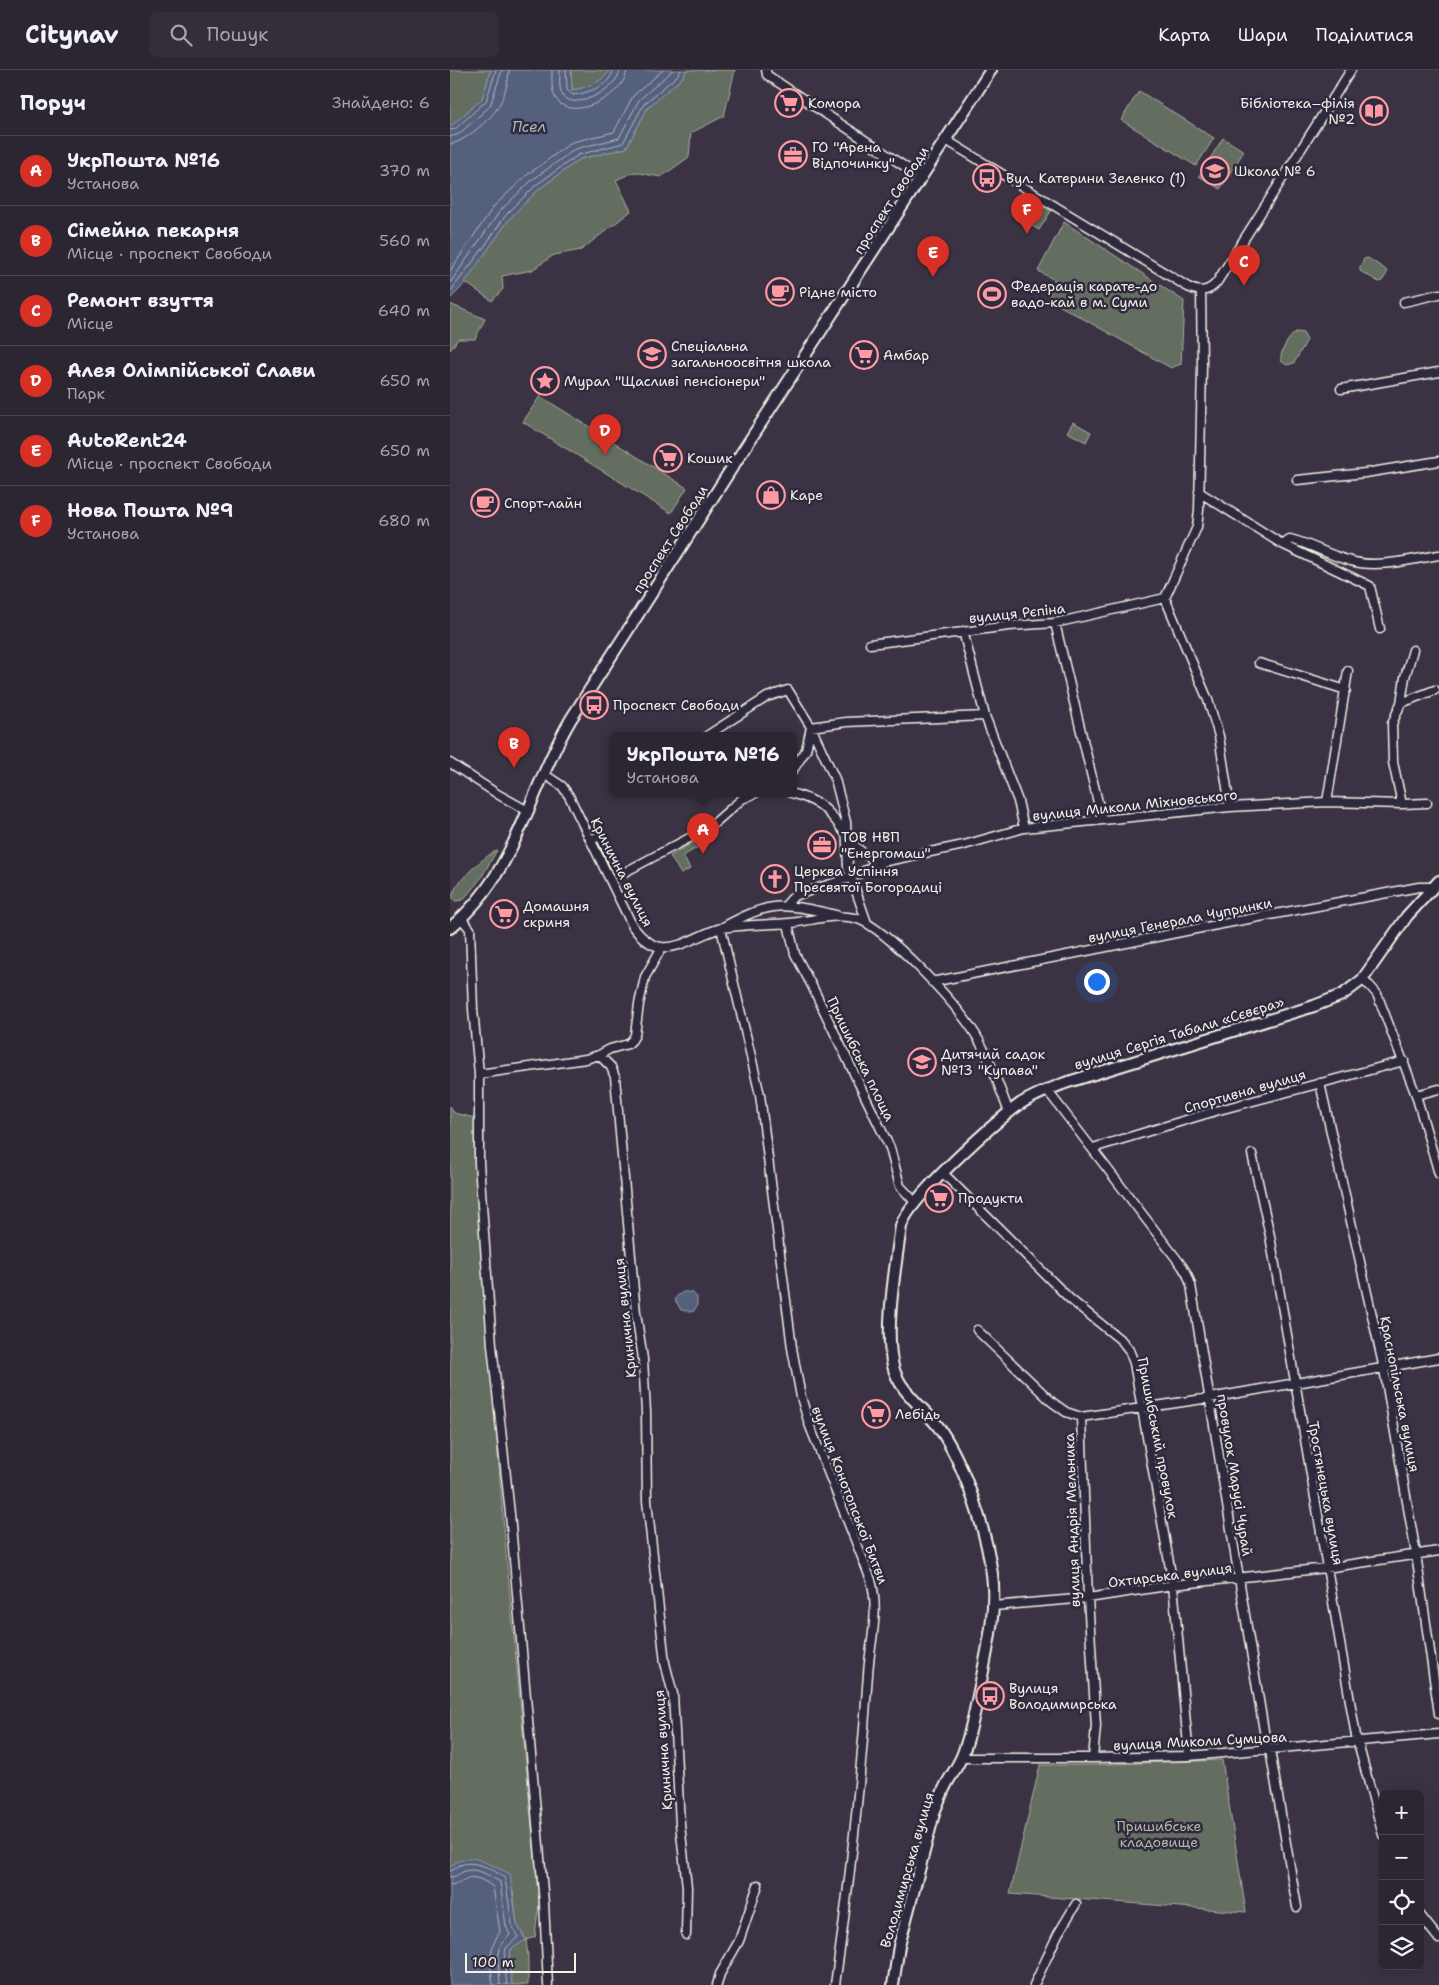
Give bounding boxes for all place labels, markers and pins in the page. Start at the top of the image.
supermarket icon: Комора [774,88,804,118]
place label: Комора [808,94,861,112]
place label: Бібліотека–філія №2 [1240,94,1355,128]
library icon: Бібліотека–філія №2 [1359,96,1389,126]
place label: ГО "Арена Відпочинку" [812,138,895,172]
office icon: ГО "Арена Відпочинку" [778,140,808,170]
school or university icon: Школа № 6 [1200,156,1230,186]
place label: Школа № 6 [1234,162,1316,180]
bus stop icon: Вул. Катерини Зеленко (1) [972,163,1002,193]
place label: Вул. Катерини Зеленко (1) [1006,169,1185,187]
pin: F [1011,193,1043,234]
pin: E [917,236,949,277]
pin: C [1228,245,1260,286]
cafe icon: Рідне місто [765,277,795,307]
place label: Федерація карате-до вадо-кай в м. Суми [1011,277,1157,311]
sports icon: Федерація карате-до вадо-кай в м. Суми [977,279,1007,309]
place label: Рідне місто [799,283,877,301]
place label: Спеціальна загальноосвітня школа [671,337,831,371]
school or university icon: Спеціальна загальноосвітня школа [637,339,667,369]
supermarket icon: Амбар [849,340,879,370]
place label: Амбар [883,346,929,364]
place icon: Мурал "Щасливі пенсіонери" [530,366,560,396]
place label: Мурал "Щасливі пенсіонери" [564,372,765,390]
pin: D [589,414,621,455]
supermarket icon: Кошик [653,443,683,473]
place label: Кошик [687,449,733,467]
shop icon: Каре [756,480,786,510]
place label: Каре [790,486,823,504]
cafe icon: Спорт-лайн [470,488,500,518]
place label: Спорт-лайн [504,494,582,512]
bus stop icon: Проспект Свободи [579,690,609,720]
place label: Проспект Свободи [613,696,739,714]
pin: B [498,727,530,768]
pin: A [687,813,719,854]
place label: ТОВ НВП "Енергомаш" [841,828,931,862]
office icon: ТОВ НВП "Енергомаш" [807,830,837,860]
place label: Церква Успіння Пресвятої Богородиці [794,862,942,896]
church icon: Церква Успіння Пресвятої Богородиці [760,864,790,894]
place label: Домашня скриня [523,897,590,931]
supermarket icon: Домашня скриня [489,899,519,929]
place label: Дитячий садок №13 "Купава" [941,1045,1046,1079]
school or university icon: Дитячий садок №13 "Купава" [907,1047,937,1077]
supermarket icon: Продукти [924,1183,954,1213]
place label: Продукти [958,1189,1023,1207]
supermarket icon: Лебідь [861,1399,891,1429]
place label: Лебідь [895,1405,940,1423]
place label: Вулиця Володимирська [1009,1679,1117,1713]
bus stop icon: Вулиця Володимирська [975,1681,1005,1711]

